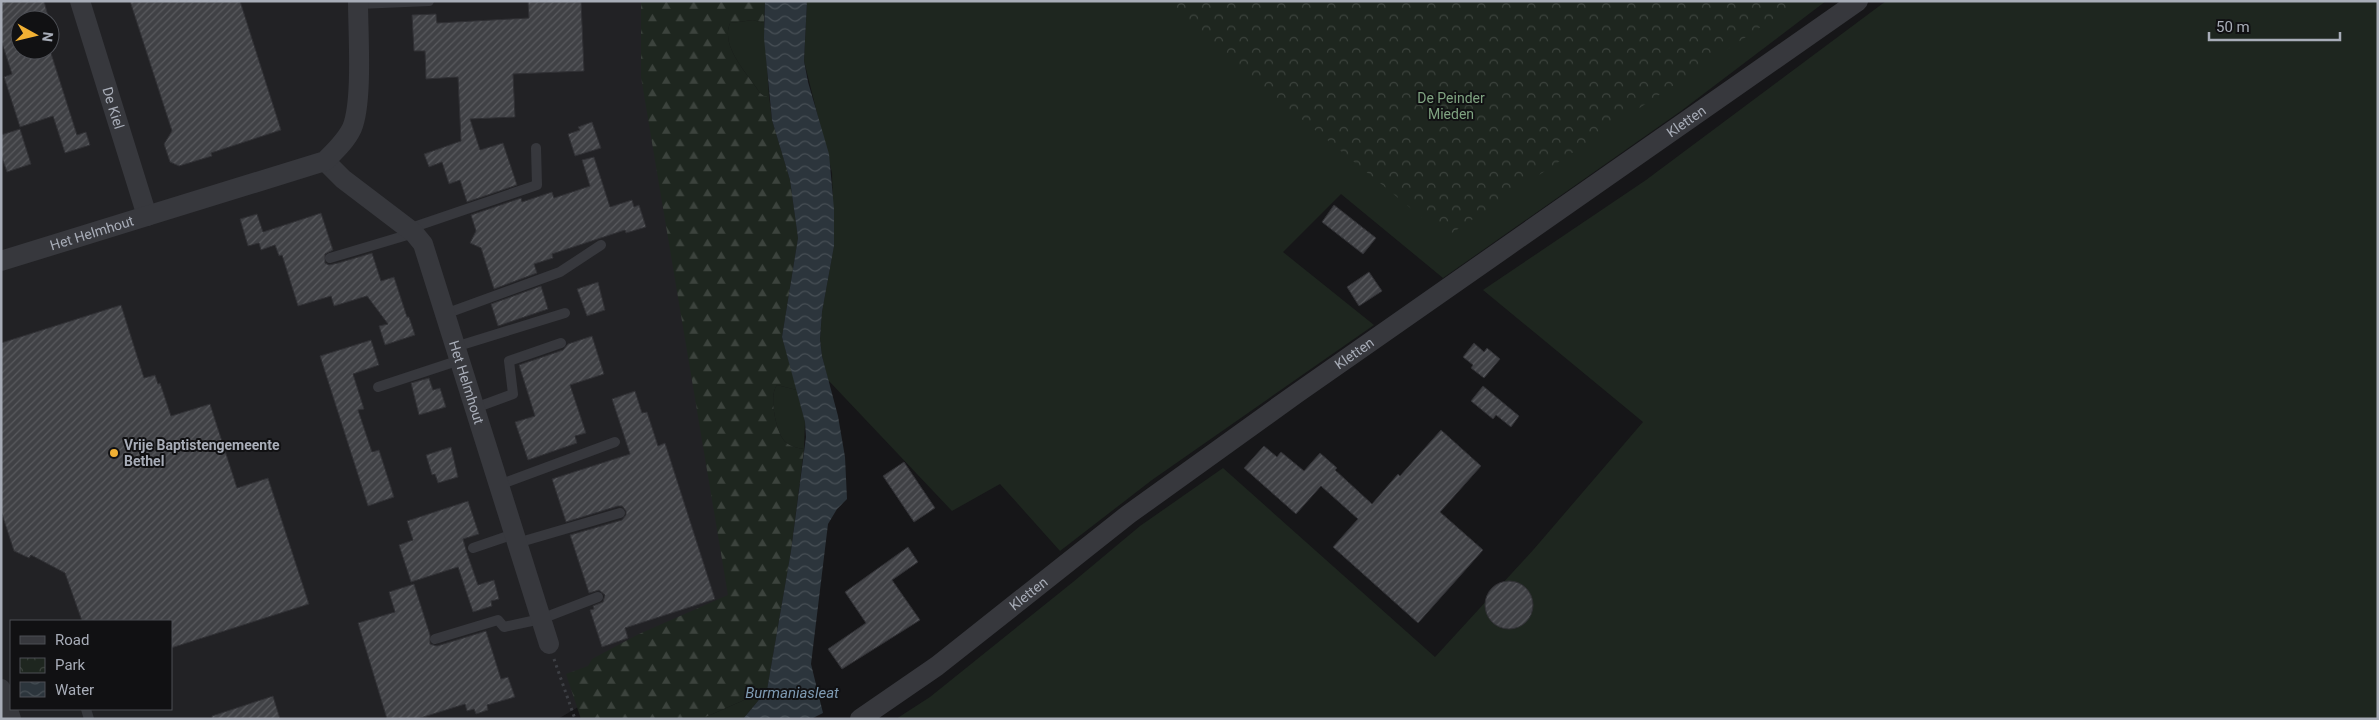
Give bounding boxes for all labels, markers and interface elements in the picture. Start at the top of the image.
north arrow [10,10,60,60]
scale bar [2209,10,2340,42]
text: 50 m [2216,18,2250,36]
text: N [39,31,56,43]
street label: De Kiel [99,85,127,131]
park label: De Peinder Mieden [1417,90,1485,122]
street label: Kletten [1663,102,1709,140]
street label: Het Helmhout [48,212,136,253]
street label: Kletten [1332,334,1377,372]
street label: Het Helmhout [446,339,487,427]
place label: Vrije Baptistengemeente Bethel [124,437,280,469]
marker: Vrije Baptistengemeente Bethel [108,447,120,459]
street label: Kletten [1006,574,1051,614]
legend [10,620,172,710]
text: Road [55,631,89,649]
text: Park [55,656,86,674]
text: Water [55,681,94,699]
water label: Burmaniasleat [745,684,839,702]

